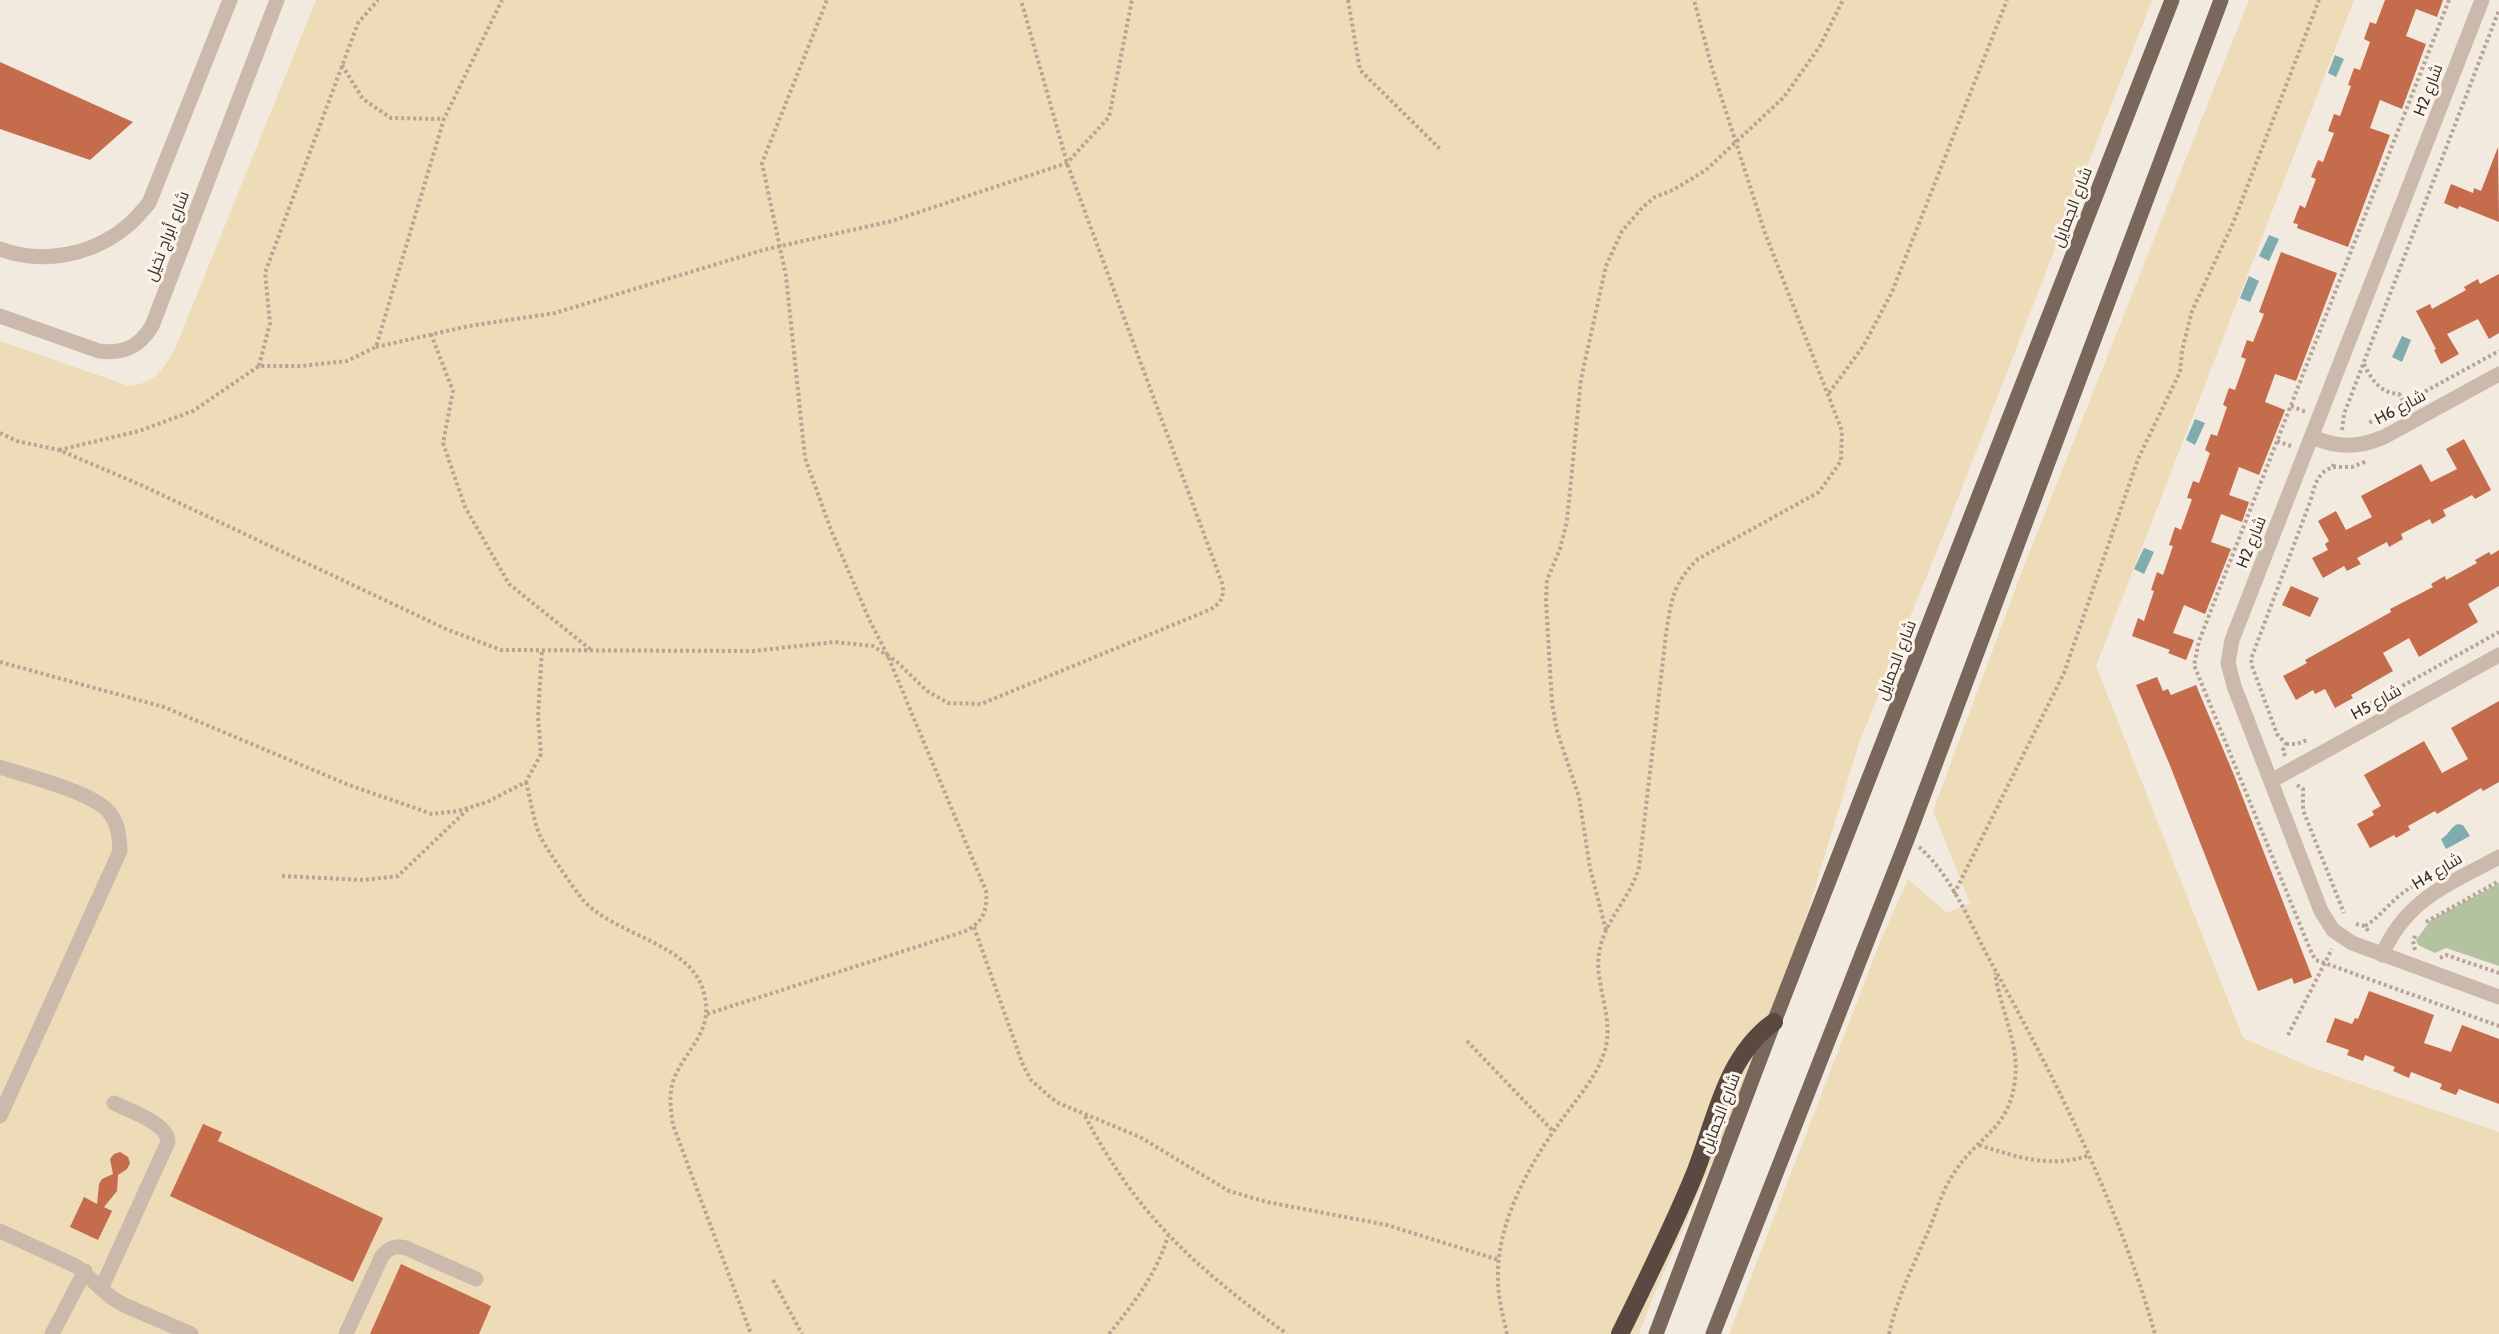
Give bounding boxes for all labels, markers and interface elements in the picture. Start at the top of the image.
street label: H2 شارع [2409,61,2448,119]
street label: شارع الجمايل [2048,164,2098,250]
street label: شارع أبراج نخيل [141,188,195,284]
street label: H6 شارع [2371,386,2430,430]
street label: H2 شارع [2232,513,2272,571]
street label: شارع الجمايل [1872,617,1922,703]
street label: H5 شارع [2348,680,2405,725]
street label: H4 شارع [2408,849,2467,895]
street label: شارع الجمايل [1696,1070,1746,1156]

